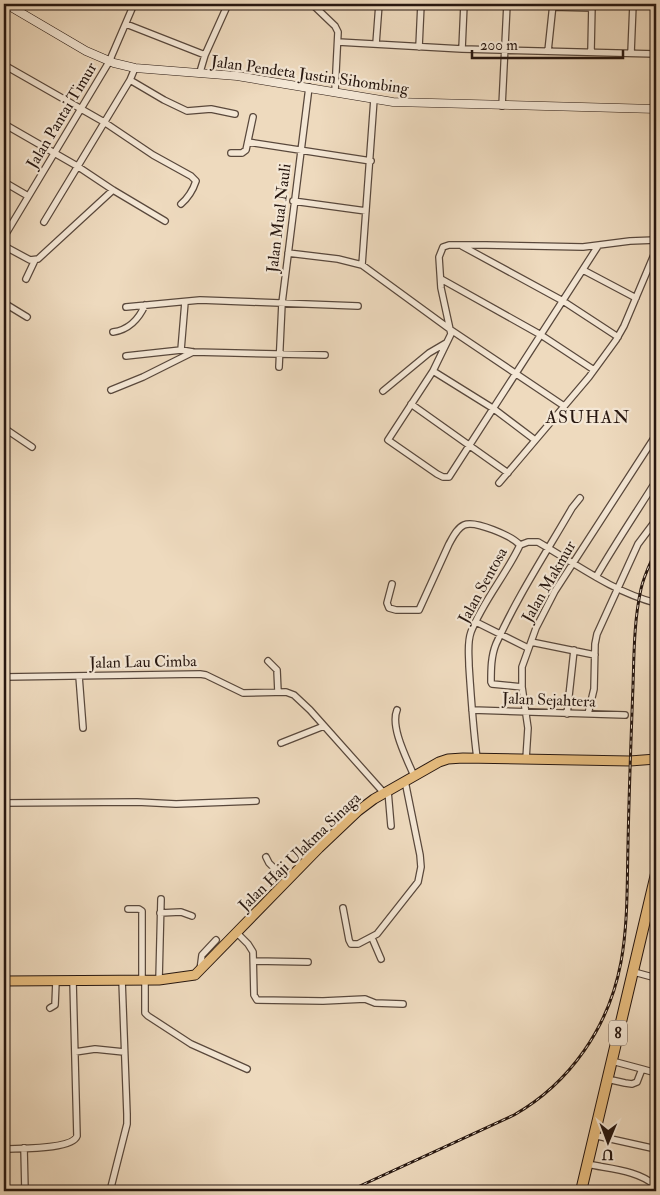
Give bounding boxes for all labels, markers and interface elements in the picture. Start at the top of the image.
scale bar [472,28,624,60]
text: 200 m [480,36,518,55]
street label: Jalan Pendeta Justin Sihombing [209,51,411,100]
street label: Jalan Pantai Timur [22,59,102,174]
street label: Jalan Mual Nauli [262,162,297,275]
district label: ASUHAN [545,406,630,429]
street label: Jalan Makmur [517,537,581,627]
street label: Jalan Sentosa [453,544,513,628]
street label: Jalan Lau Cimba [88,651,197,674]
street label: Jalan Sejahtera [501,688,597,713]
street label: Jalan Haji Ulakma Sinaga [234,788,366,917]
road number: 8 [609,1020,627,1046]
north arrow [582,1118,632,1168]
text: U [602,1146,614,1163]

